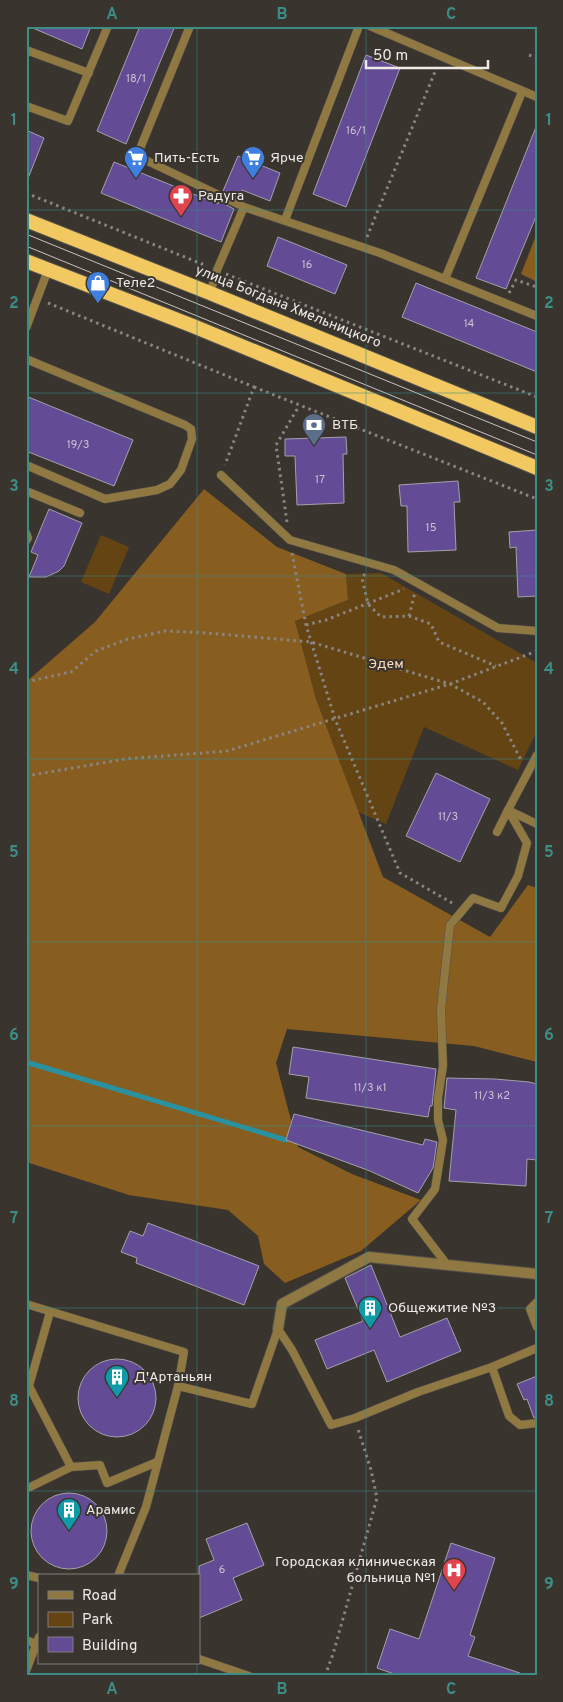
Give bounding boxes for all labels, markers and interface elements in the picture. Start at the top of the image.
text: A [106,5,118,25]
text: B [276,5,288,25]
text: C [446,5,456,25]
scale bar [366,38,488,70]
text: 50 m [373,47,408,66]
house number: 18/1 [126,72,146,86]
text: 1 [11,111,17,131]
text: 1 [546,111,552,131]
house number: 16/1 [346,124,366,138]
supermarket icon: Пить-Есть [123,145,149,179]
supermarket icon: Ярче [240,145,266,179]
place label: Пить-Есть [154,150,220,167]
place label: Ярче [270,150,304,167]
pharmacy icon: Радуга [168,183,194,217]
place label: Радуга [198,188,244,205]
house number: 16 [302,258,312,272]
street label: улица Богдана Хмельницкого [193,262,384,352]
shop icon: Теле2 [85,270,111,304]
place label: Теле2 [116,275,155,292]
text: 2 [9,294,19,314]
text: 2 [544,294,554,314]
house number: 14 [464,317,475,331]
bank icon: ВТБ [301,412,327,446]
place label: ВТБ [332,417,358,434]
house number: 19/3 [67,438,89,452]
house number: 17 [315,473,325,487]
text: 3 [9,477,19,497]
text: 3 [544,477,554,497]
house number: 15 [426,521,437,535]
park label: Эдем [368,656,404,673]
text: 4 [9,660,19,680]
text: 4 [544,660,554,680]
house number: 11/3 [438,810,458,824]
text: 5 [9,843,19,863]
text: 5 [544,843,554,863]
text: 6 [9,1026,19,1046]
text: 6 [544,1026,554,1046]
house number: 11/3 к1 [353,1081,387,1095]
house number: 11/3 к2 [474,1089,510,1103]
text: 7 [10,1209,18,1229]
text: 7 [545,1209,553,1229]
building icon: Общежитие №3 [357,1295,383,1329]
place label: Общежитие №3 [388,1300,496,1317]
building icon: Д'Артаньян [104,1364,130,1398]
place label: Д'Артаньян [134,1369,212,1386]
text: 8 [9,1392,19,1412]
text: 8 [544,1392,554,1412]
building icon: Арамис [56,1497,82,1531]
place label: Арамис [86,1502,136,1519]
place label: Городская клиническая больница №1 [275,1554,436,1587]
hospital icon: Городская клиническая больница №1 [441,1557,467,1591]
house number: 6 [219,1563,225,1577]
legend [38,1574,200,1664]
text: 9 [9,1575,19,1595]
text: 9 [544,1575,554,1595]
text: Road [82,1587,117,1606]
text: Park [82,1611,113,1630]
text: Building [82,1637,137,1656]
text: A [106,1680,118,1700]
text: B [276,1680,288,1700]
text: C [446,1680,456,1700]

